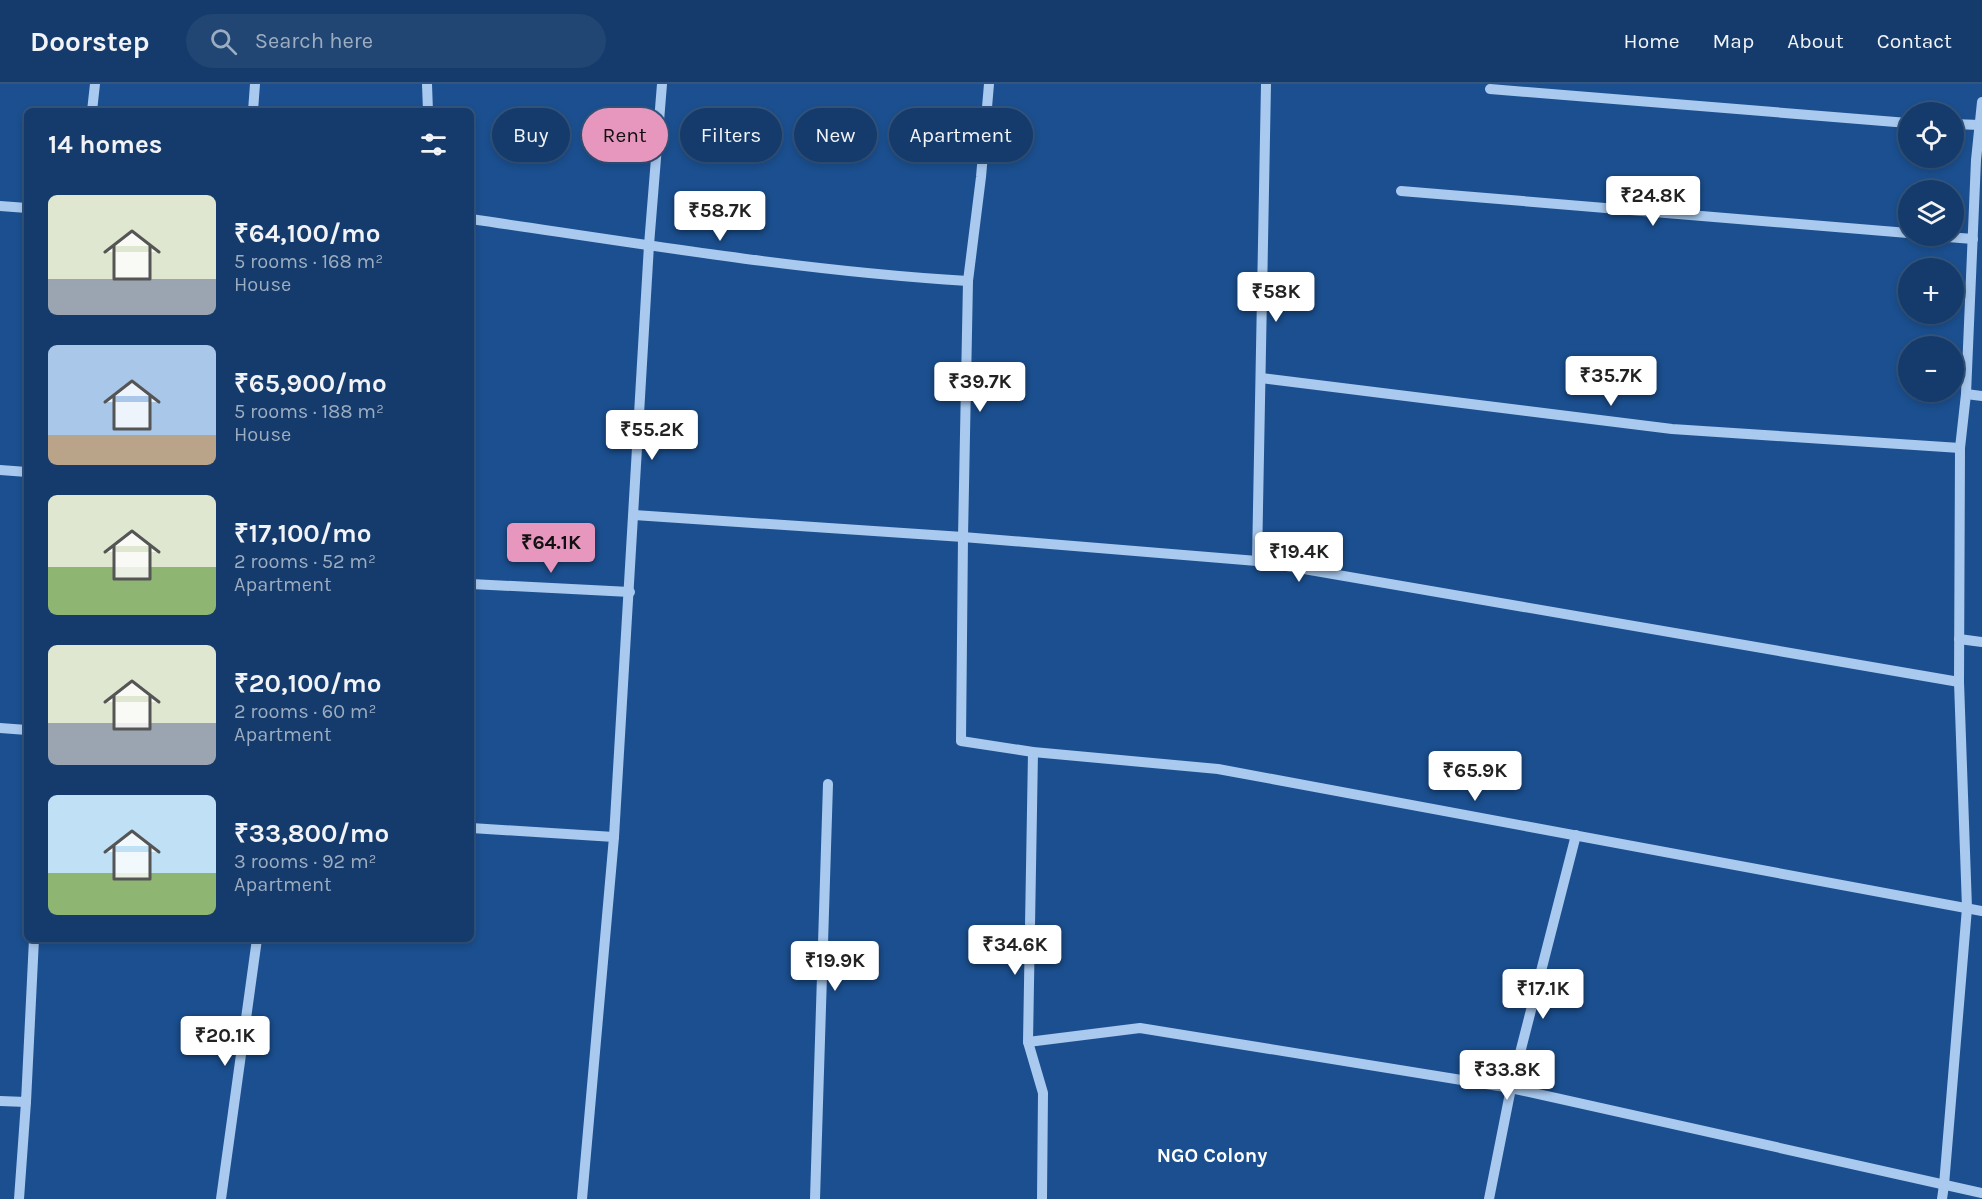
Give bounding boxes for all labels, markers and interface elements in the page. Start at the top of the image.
search box [186,14,606,68]
text: Doorstep [30,25,150,58]
icon: search [207,25,240,58]
text: Search here [255,28,373,54]
text: Home [1624,29,1680,53]
text: Map [1713,29,1754,53]
text: About [1787,29,1844,53]
text: Contact [1877,29,1952,53]
map controls [1898,102,1964,402]
button: locate [1898,102,1964,168]
chip: Buy [492,108,570,162]
chip: Rent [582,108,668,162]
chip: Filters [680,108,782,162]
chip: New [794,108,877,162]
chip: Apartment [889,108,1033,162]
icon: filters [417,128,450,161]
text: 14 homes [48,129,162,160]
pin: ₹24.8K [1604,176,1702,227]
button: layers [1898,180,1964,246]
text: ₹24.8K [1620,184,1686,207]
pin: ₹58.7K [671,191,769,242]
text: ₹58.7K [688,199,752,222]
text: ₹64,100/mo [234,218,381,249]
icon: home [96,219,168,291]
text: 5 rooms · 168 m² [234,250,383,273]
button: + [1898,258,1964,324]
pin: ₹58K [1240,272,1312,323]
text: House [234,273,291,296]
text: ₹58K [1251,280,1301,303]
button: − [1898,336,1964,402]
pin: ₹35.7K [1562,356,1660,407]
pin: ₹39.7K [931,362,1029,413]
text: ₹35.7K [1580,364,1642,387]
text: ₹65,900/mo [234,368,387,399]
icon: home [96,369,168,441]
text: ₹39.7K [948,370,1012,393]
text: 5 rooms · 188 m² [234,400,384,423]
pin: ₹55.2K [603,410,701,461]
text: ₹55.2K [620,418,684,441]
text: House [234,423,291,446]
text: ₹17,100/mo [234,518,371,549]
icon: home [96,519,168,591]
pin: ₹64.1K [502,523,600,574]
text: ₹64.1K [521,531,581,554]
pin: ₹19.4K [1250,532,1348,583]
text: ₹19.4K [1269,540,1329,563]
text: 2 rooms · 52 m² [234,550,376,573]
text: Apartment [234,573,332,596]
text: ₹20,100/mo [234,668,381,699]
icon: home [96,669,168,741]
text: 2 rooms · 60 m² [234,700,377,723]
text: Apartment [234,723,332,746]
pin: ₹65.9K [1426,751,1524,802]
text: ₹65.9K [1443,759,1507,782]
text: ₹33,800/mo [234,818,389,849]
icon: home [96,819,168,891]
text: 3 rooms · 92 m² [234,850,377,873]
text: Apartment [234,873,332,896]
pin: ₹34.6K [966,925,1064,976]
text: ₹34.6K [982,933,1048,956]
pin: ₹19.9K [786,941,884,992]
text: ₹19.9K [805,949,865,972]
pin: ₹17.1K [1494,969,1592,1020]
text: ₹17.1K [1516,977,1570,1000]
pin: ₹20.1K [176,1016,274,1067]
text: ₹20.1K [195,1024,255,1047]
pin: ₹33.8K [1458,1050,1556,1101]
text: ₹33.8K [1474,1058,1540,1081]
district label: NGO Colony [1157,1144,1267,1167]

